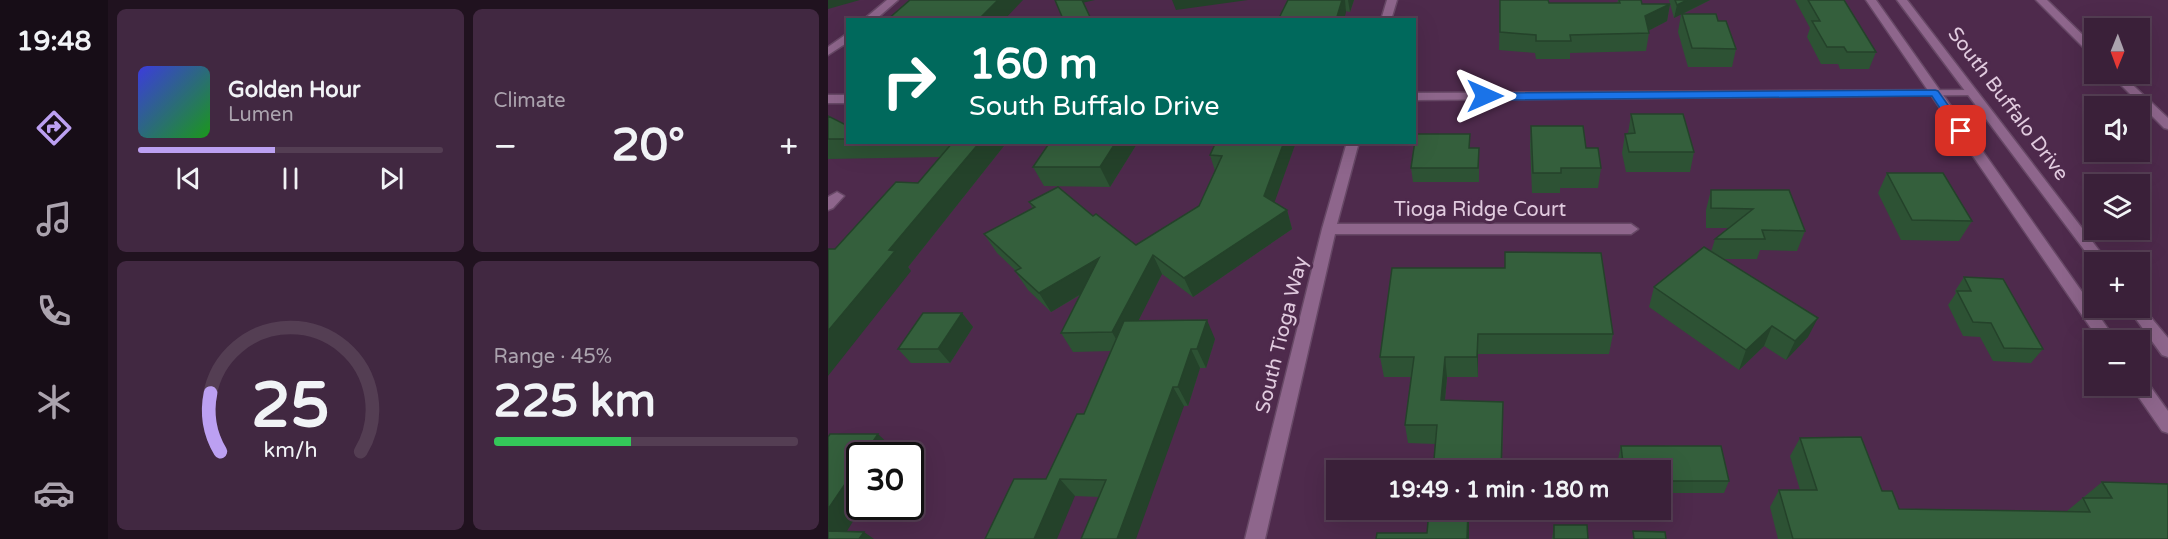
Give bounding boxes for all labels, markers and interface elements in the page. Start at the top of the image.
north arrow [2084,18,2150,84]
map controls [2084,18,2150,396]
street label: South Buffalo Drive [1943,23,2073,185]
text: 19:48 [17,25,91,58]
text: 160 m [969,39,1098,90]
icon: right [870,42,948,120]
position arrow [1453,64,1517,128]
text: Golden Hour [228,77,360,103]
text: Climate [494,89,566,113]
text: South Buffalo Drive [969,90,1220,123]
button: sound [2084,96,2150,162]
text: Lumen [228,103,294,127]
pin [1935,105,1986,156]
icon: directions [33,107,75,149]
icon: arrive [1944,114,1977,147]
text: 20° [611,119,685,173]
text: − [494,127,517,166]
text: + [779,127,798,166]
icon: previous [172,162,205,195]
icon: pause [274,162,307,195]
icon: next [375,162,408,195]
button: layers [2084,174,2150,240]
icon: music [33,198,75,240]
street label: Tioga Ridge Court [1394,198,1567,222]
button: + [2084,252,2150,318]
street label: South Tioga Way [1251,254,1313,416]
icon: phone [33,290,75,332]
button: − [2084,330,2150,396]
text: Range · 45% [494,345,612,369]
text: 25 [251,369,329,444]
text: 225 km [494,375,656,429]
icon: climate [33,381,75,423]
text: km/h [263,438,317,464]
speed limit sign: 30 [846,442,924,520]
icon: car [33,472,75,514]
text: 19:49 · 1 min · 180 m [1388,477,1609,503]

